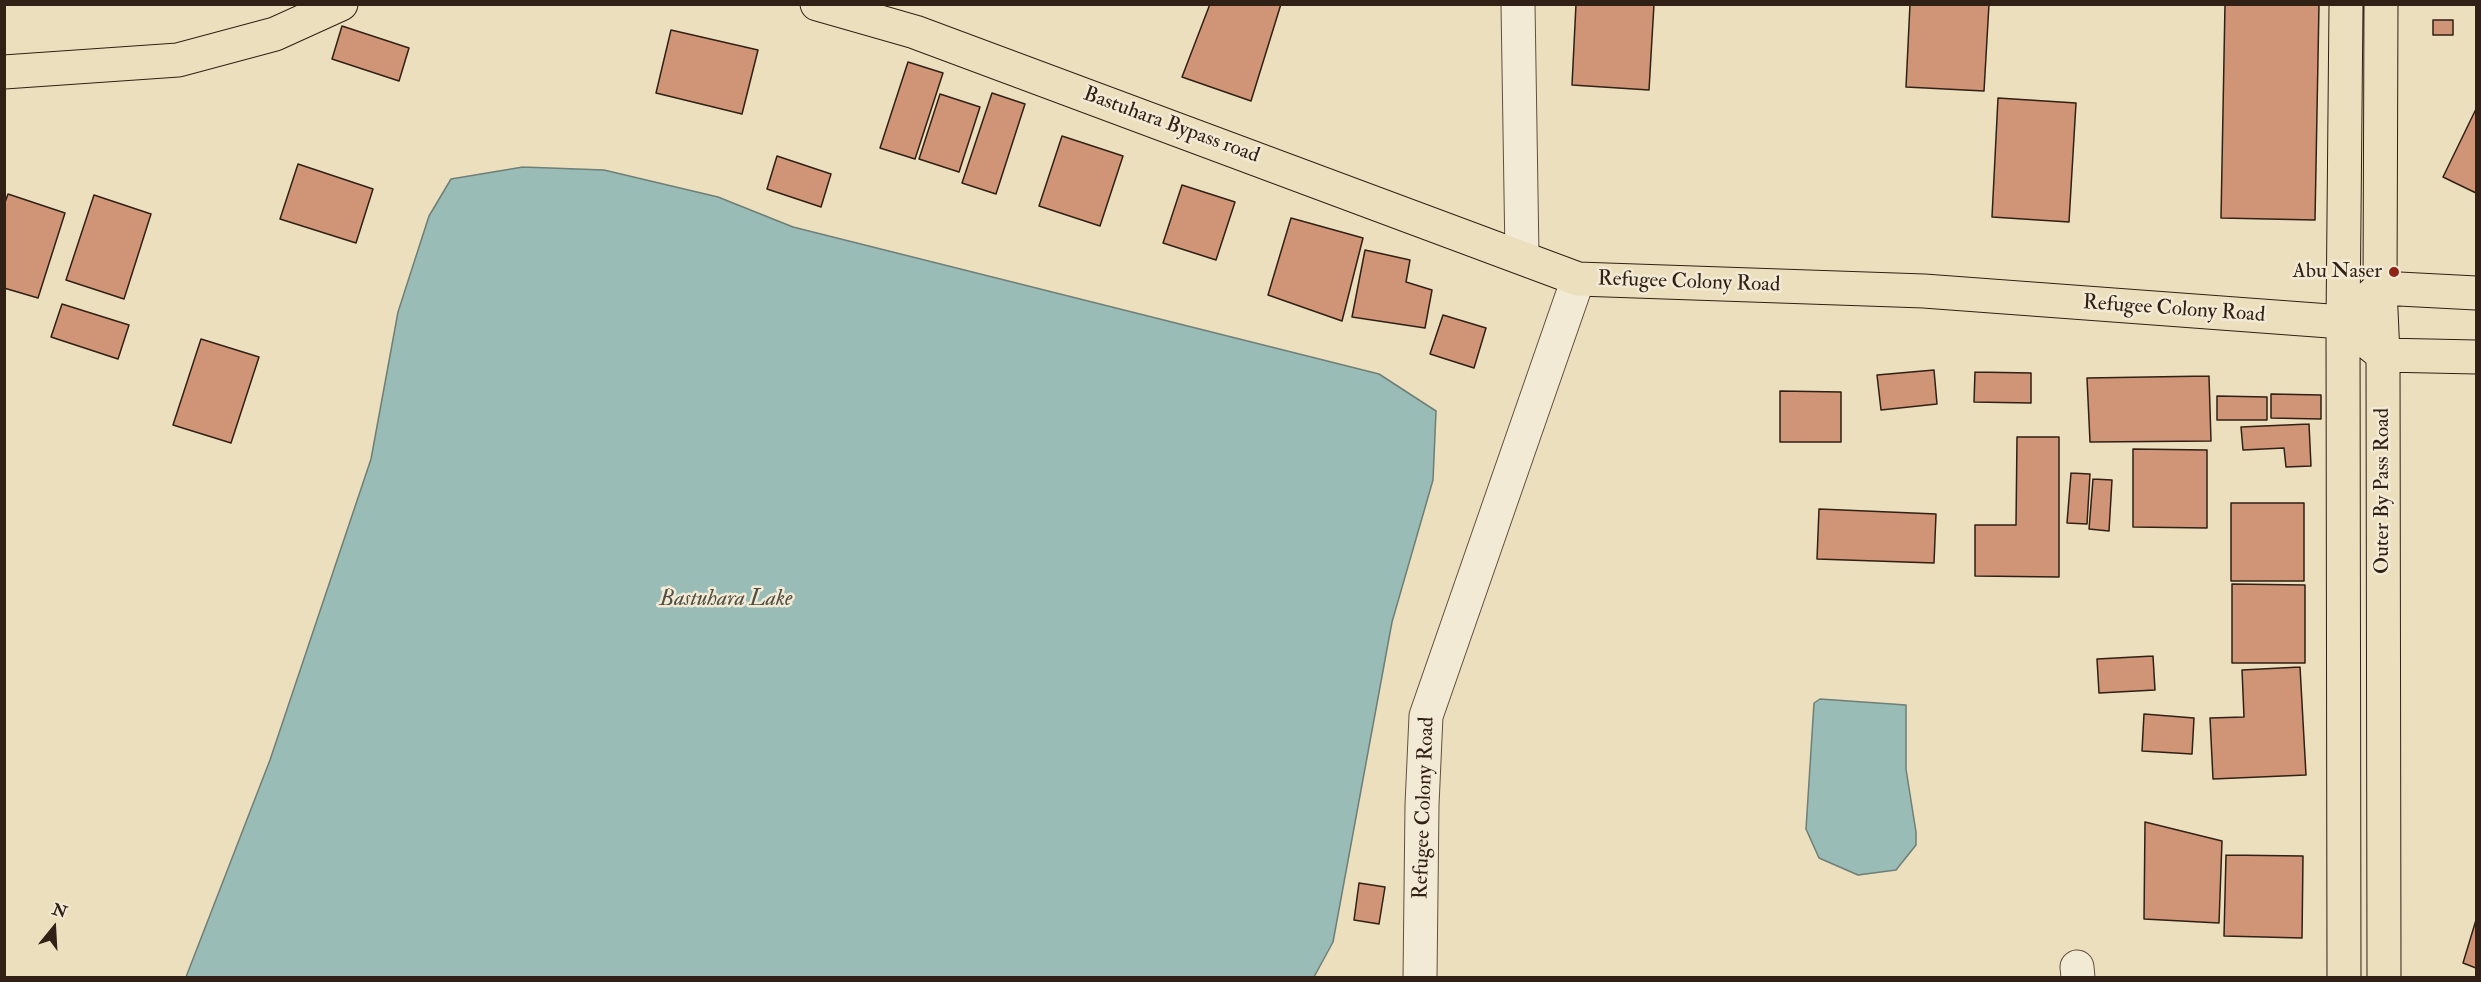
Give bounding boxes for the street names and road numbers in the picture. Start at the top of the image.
street label: Bastuhara Bypass road [1079,82,1263,170]
street label: Refugee Colony Road [1597,267,1781,299]
street label: Refugee Colony Road [2082,291,2266,329]
street label: Outer By Pass Road [2370,408,2396,574]
street label: Refugee Colony Road [1409,716,1441,900]

